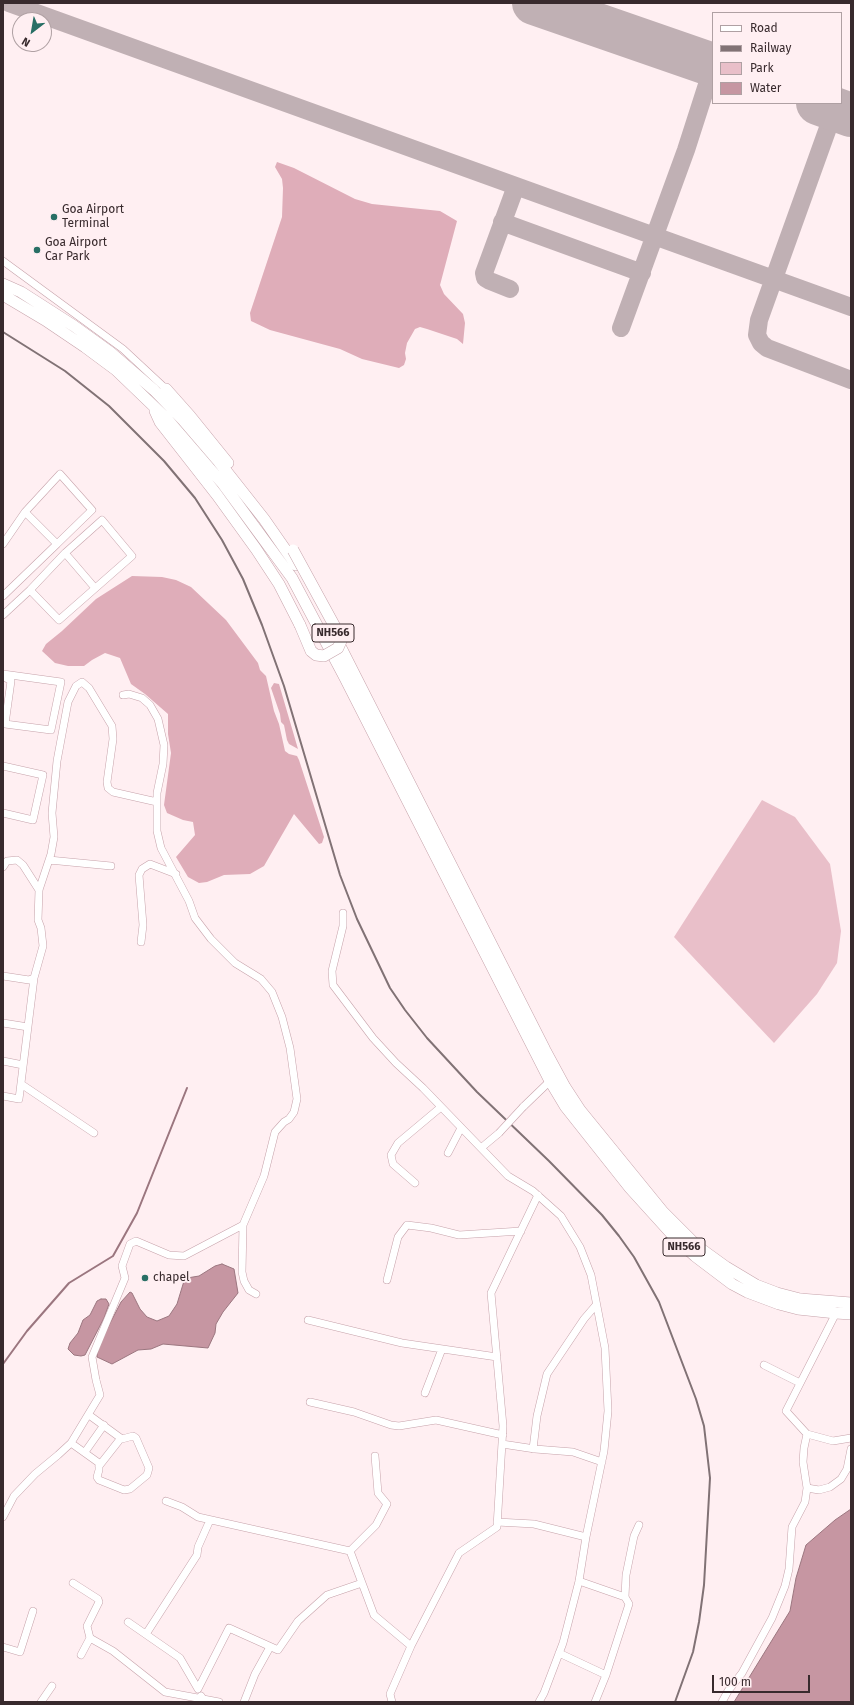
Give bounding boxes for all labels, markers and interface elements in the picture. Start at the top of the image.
north arrow [12,12,52,52]
legend [712,12,842,104]
text: Road [750,21,778,35]
text: N [20,34,33,49]
text: Railway [750,41,791,55]
text: Park [750,61,774,75]
text: Water [750,81,781,95]
place label: Goa Airport Terminal [62,203,124,231]
marker: Goa Airport Terminal [49,212,59,222]
place label: Goa Airport Car Park [45,236,107,264]
marker: Goa Airport Car Park [32,245,42,255]
road number: NH566 [312,624,354,642]
road number: NH566 [663,1238,705,1256]
place label: chapel [153,1271,189,1285]
marker: chapel [140,1273,150,1283]
scale bar [714,1667,812,1693]
text: 100 m [719,1675,751,1689]

